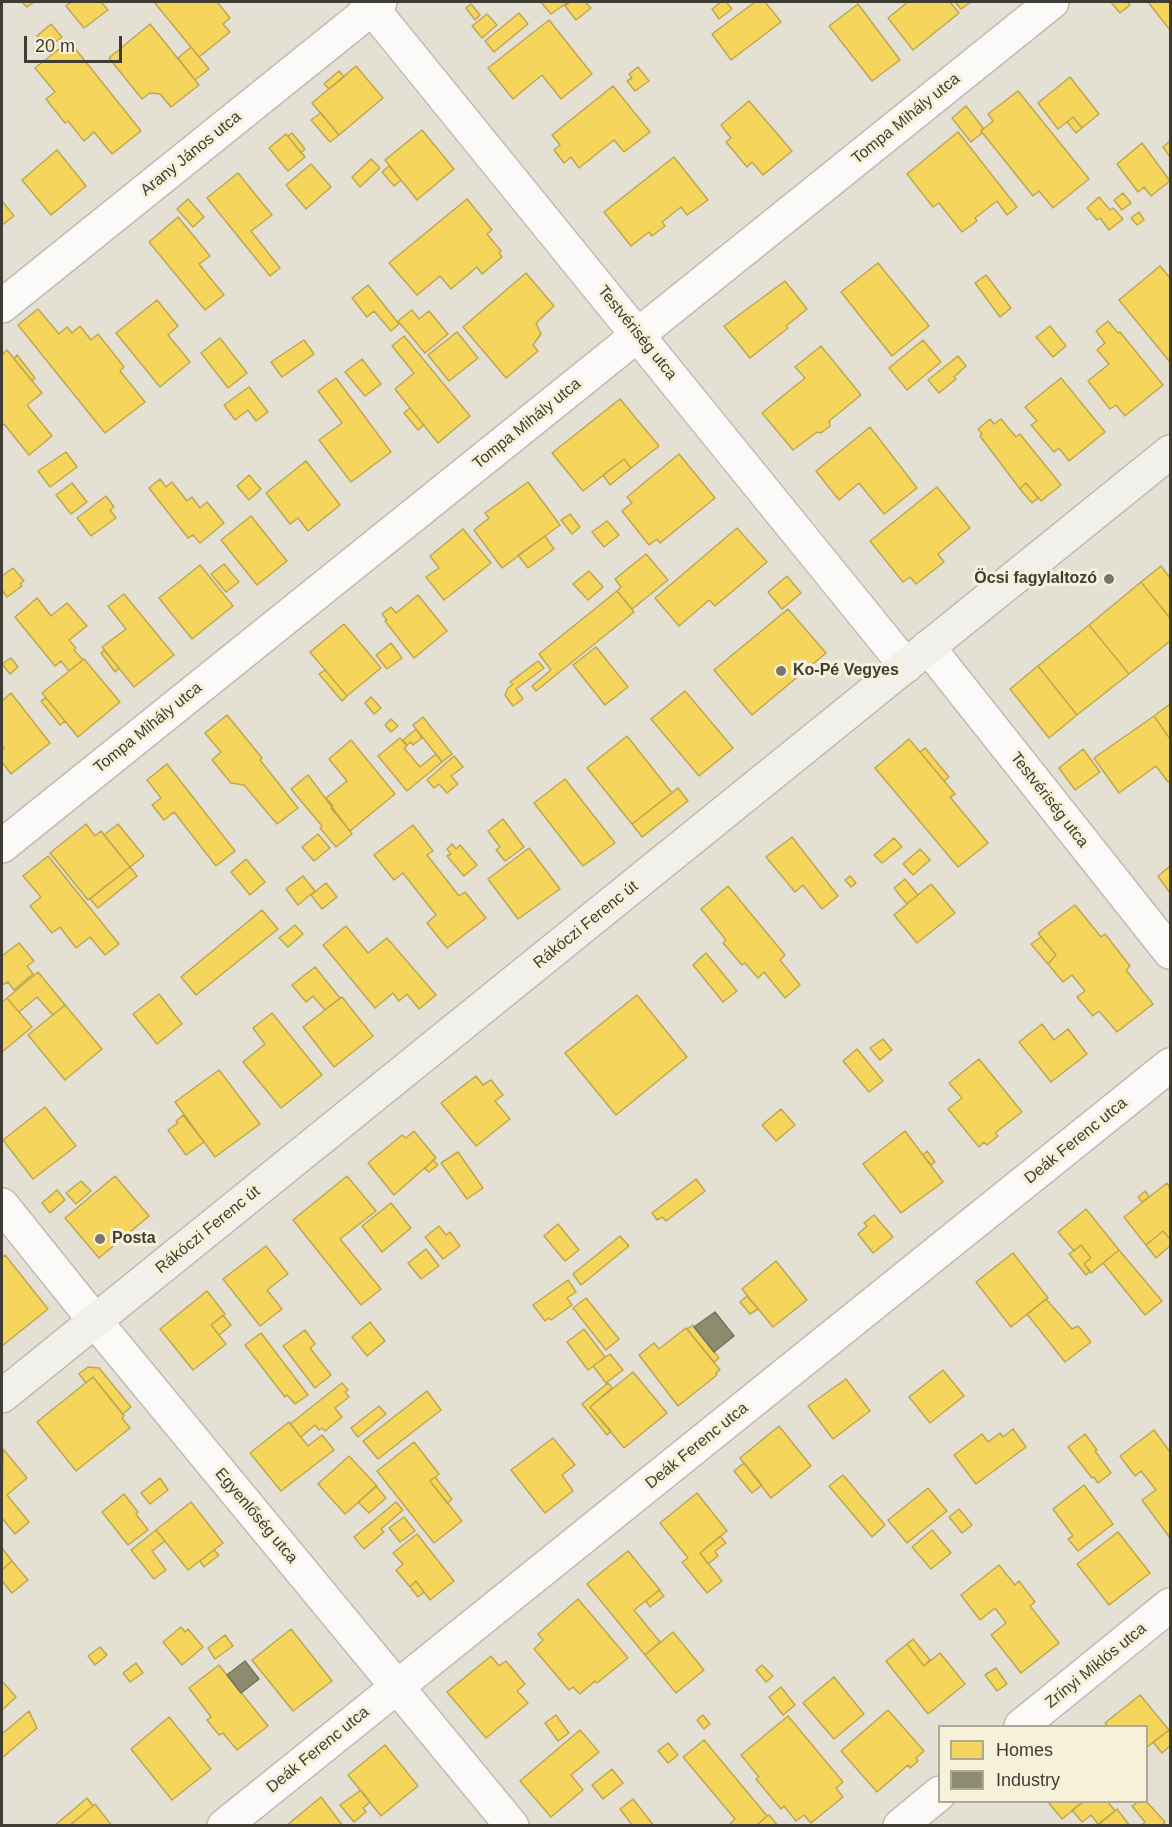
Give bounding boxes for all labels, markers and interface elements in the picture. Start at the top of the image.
scale bar [27,24,124,62]
text: 20 m [35,36,75,56]
street label: Tompa Mihály utca [848,70,964,168]
street label: Arany János utca [137,108,245,200]
street label: Testvériség utca [593,282,681,384]
street label: Tompa Mihály utca [469,375,585,473]
place label: Öcsi fagylaltozó [974,569,1097,589]
marker: Öcsi fagylaltozó [1102,572,1116,586]
place label: Ko-Pé Vegyes [793,661,899,681]
marker: Ko-Pé Vegyes [774,664,788,678]
street label: Tompa Mihály utca [90,679,206,777]
street label: Testvériség utca [1006,749,1092,851]
street label: Rákóczi Ferenc út [530,877,642,973]
street label: Deák Ferenc utca [1021,1094,1131,1188]
street label: Rákóczi Ferenc út [152,1182,264,1278]
place label: Posta [112,1229,156,1249]
marker: Posta [93,1232,107,1246]
street label: Deák Ferenc utca [642,1399,752,1493]
street label: Egyenlőség utca [211,1465,301,1567]
street label: Zrínyi Miklós utca [1042,1619,1150,1713]
street label: Deák Ferenc utca [263,1703,373,1797]
legend [938,1725,1148,1803]
text: Homes [996,1740,1053,1760]
text: Industry [996,1770,1060,1790]

